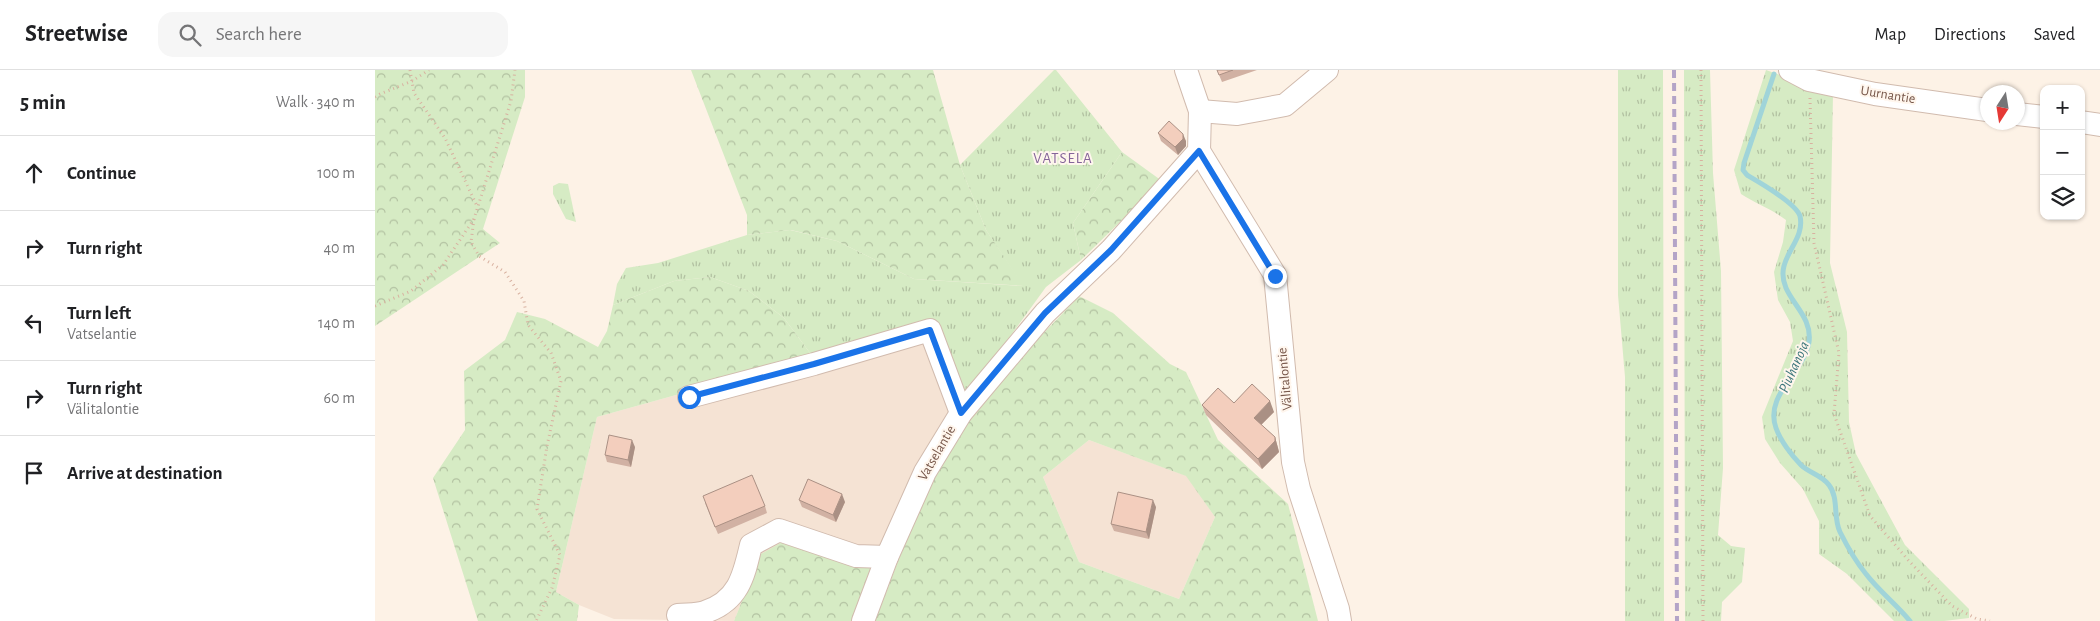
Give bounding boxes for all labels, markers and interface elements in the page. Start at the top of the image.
search box [158,12,508,57]
icon: search [176,21,204,49]
text: Streetwise [25,22,128,46]
text: Search here [216,25,302,44]
text: Map [1875,26,1906,44]
text: Directions [1934,26,2006,44]
text: Saved [2034,26,2075,44]
street label: Uurnantie [1860,84,1916,106]
north arrow [1980,85,2025,130]
map controls [2040,85,2085,220]
button: + [2040,85,2085,130]
text: 5 min [20,92,66,113]
text: Walk · 340 m [276,94,355,110]
button: − [2040,130,2085,175]
district label: VATSELA [1033,151,1093,166]
icon: ahead [20,159,48,187]
text: Continue [67,164,136,183]
text: 100 m [317,165,355,181]
button: layers [2040,175,2085,220]
icon: right [20,234,48,262]
text: Turn right [67,239,142,258]
text: 40 m [323,240,355,256]
route end [1264,265,1287,288]
text: Turn left [67,304,131,323]
icon: left [20,309,48,337]
text: 140 m [318,315,355,331]
text: Vatselantie [67,326,137,342]
water label: Piuhanoja [1776,339,1812,395]
street label: Välitalontie [1275,347,1295,411]
text: Turn right [67,379,142,398]
icon: right [20,384,48,412]
route start [678,386,701,409]
text: 60 m [324,390,355,406]
text: Välitalontie [67,401,139,417]
street label: Vatselantie [916,423,958,483]
icon: arrive [20,459,48,487]
text: Arrive at destination [67,464,223,483]

